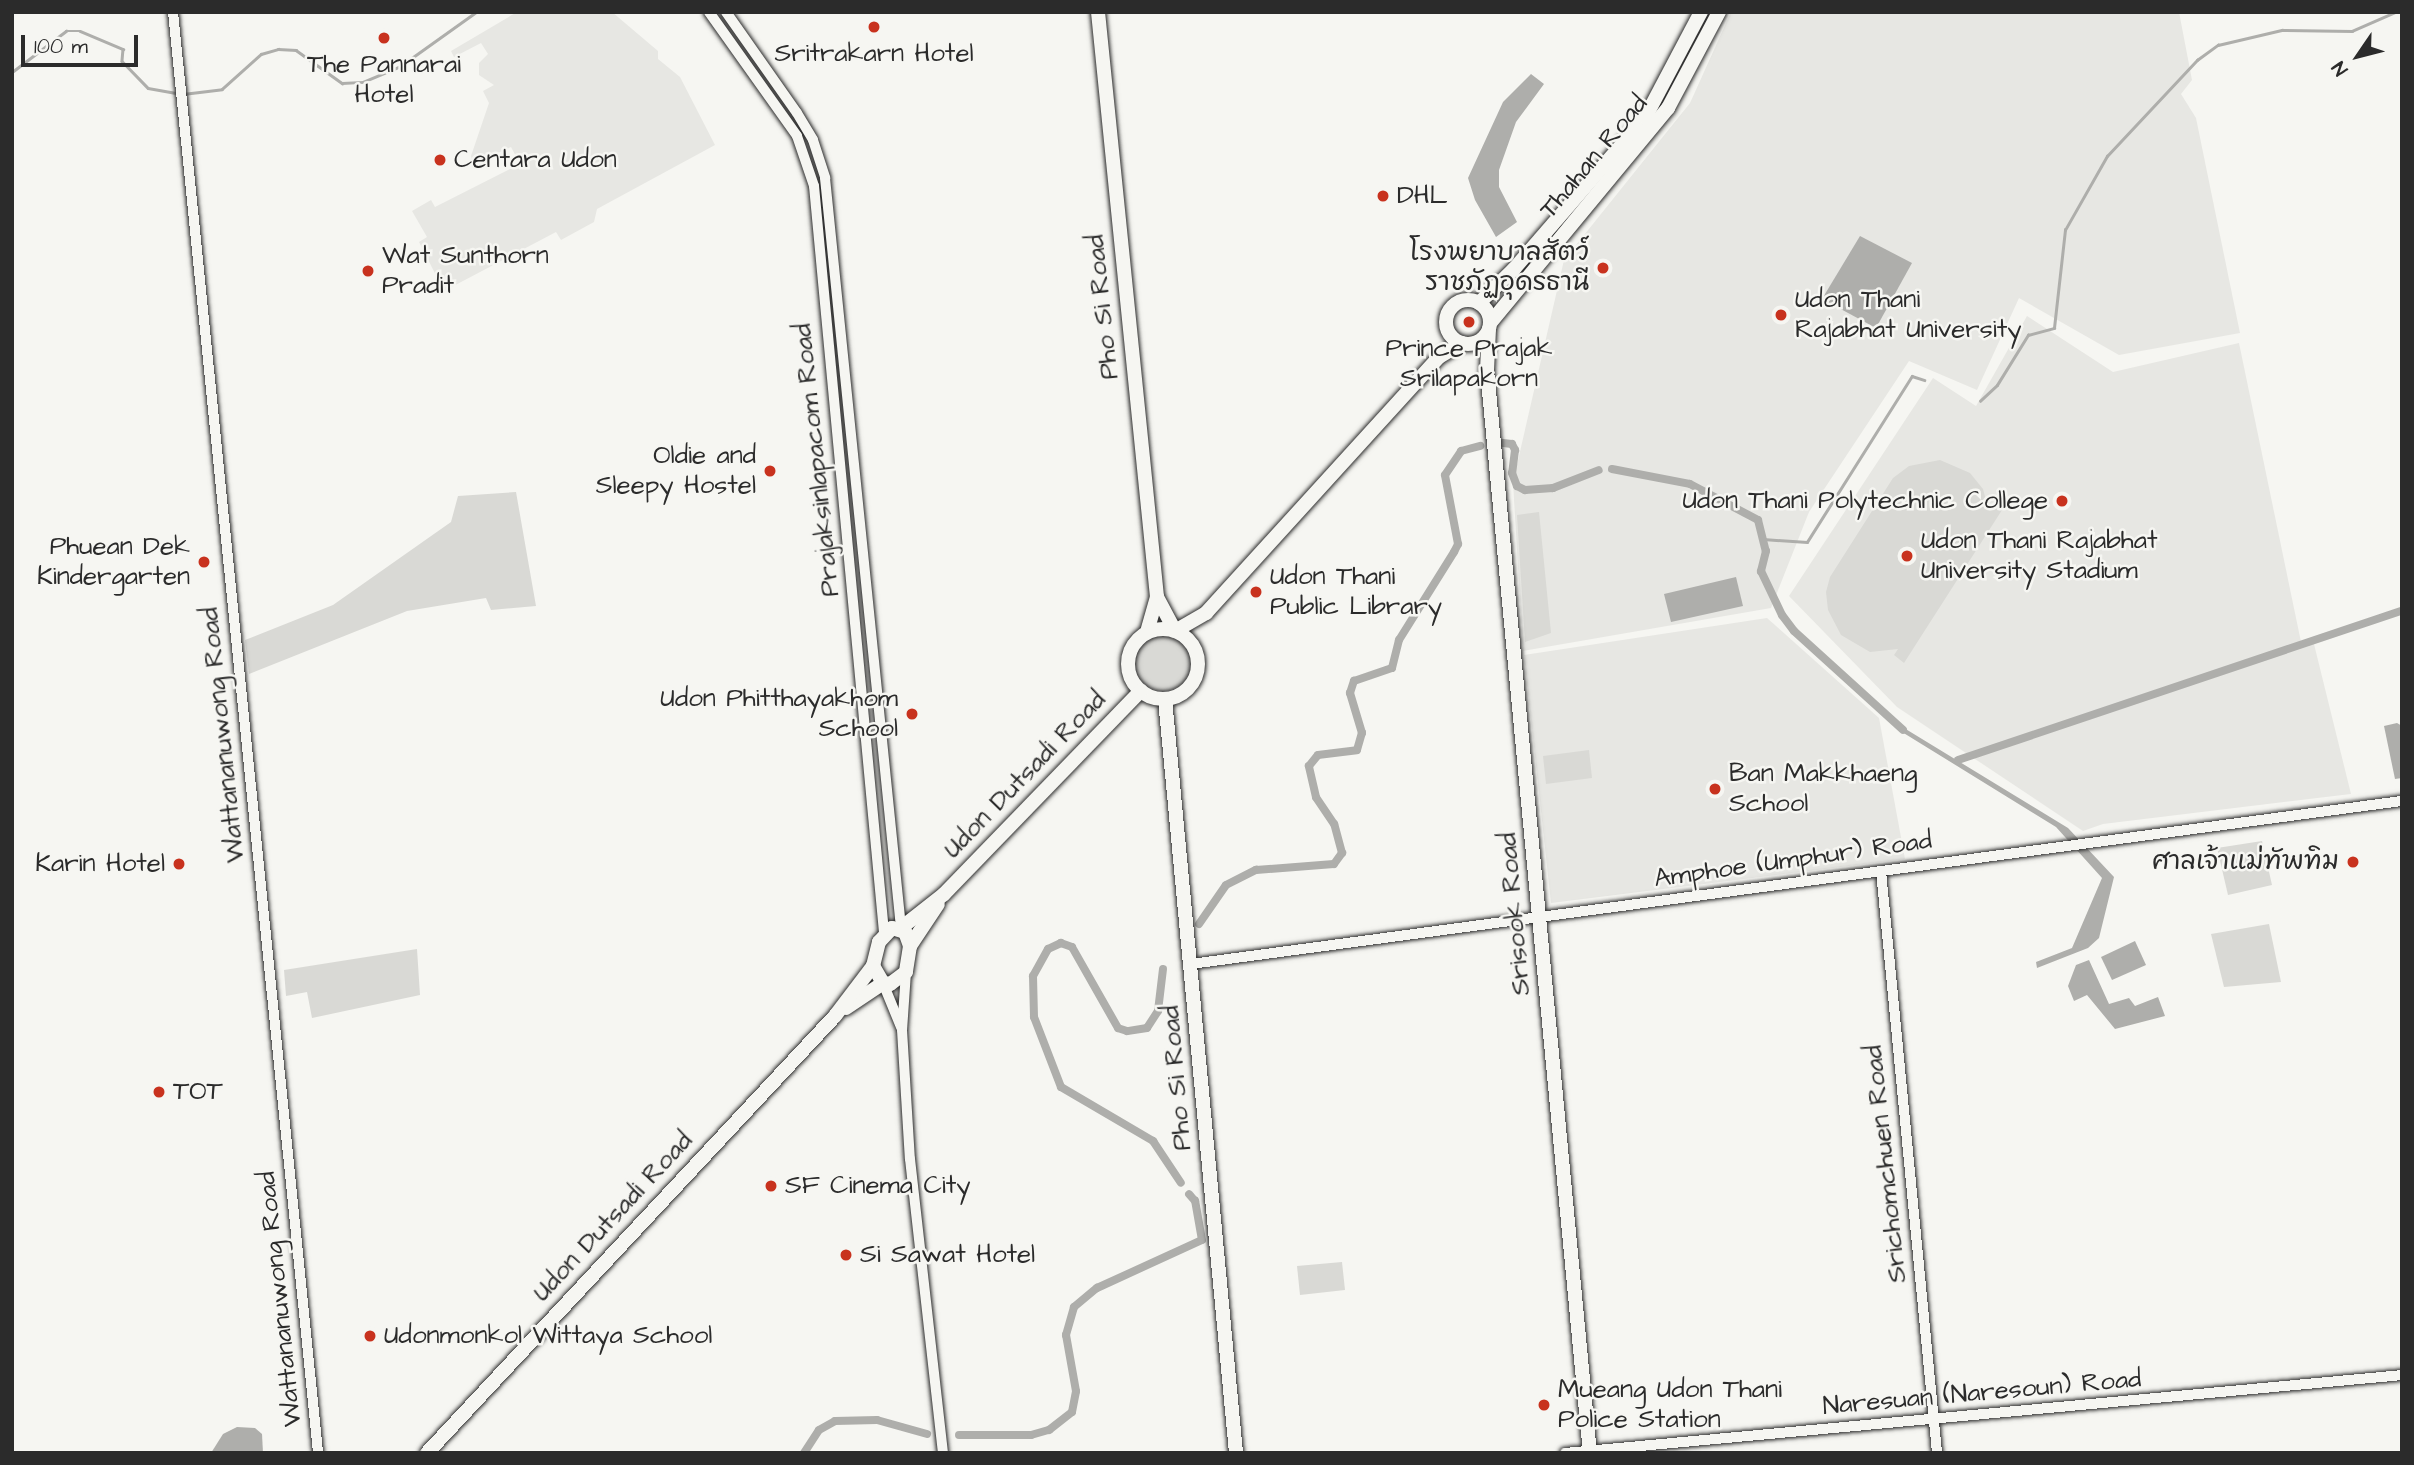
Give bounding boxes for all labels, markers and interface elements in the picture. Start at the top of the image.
marker: Sritrakarn Hotel [866,19,882,35]
scale bar [24,21,142,65]
north arrow [2323,21,2393,91]
marker: The Pannarai Hotel [376,30,392,46]
text: 100 m [34,32,88,61]
place label: Sritrakarn Hotel [774,38,974,70]
place label: The Pannarai Hotel [307,49,461,110]
text: N [2326,56,2355,81]
street label: Thahan Road [1533,89,1655,225]
place label: Centara Udon [454,144,617,176]
marker: Centara Udon [432,152,448,168]
place label: DHL [1397,180,1448,212]
marker: DHL [1375,188,1391,204]
street label: Pho Si Road [1080,233,1126,381]
place label: โรงพยาบาลสัตว์ ราชภัฏอุดรธานี [1409,237,1589,298]
place label: Wat Sunthorn Pradit [382,240,549,302]
marker: โรงพยาบาลสัตว์ ราชภัฏอุดรธานี [1595,260,1611,276]
marker: Wat Sunthorn Pradit [360,263,376,279]
place label: Udon Thani Rajabhat University [1795,284,2021,346]
marker: Udon Thani Rajabhat University [1773,307,1789,323]
marker: Prince Prajak Srilapakorn [1461,314,1477,330]
street label: Prajaksinlapacom Road [787,322,847,598]
place label: Prince Prajak Srilapakorn [1386,333,1552,394]
place label: Oldie and Sleepy Hostel [596,440,756,502]
marker: Oldie and Sleepy Hostel [762,463,778,479]
place label: Udon Thani Polytechnic College [1682,485,2048,517]
marker: Udon Thani Polytechnic College [2054,493,2070,509]
place label: Udon Thani Rajabhat University Stadium [1921,525,2157,586]
place label: Phuean Dek Kindergarten [37,531,190,592]
marker: Udon Thani Rajabhat University Stadium [1899,548,1915,564]
marker: Phuean Dek Kindergarten [196,554,212,570]
place label: Udon Thani Public Library [1270,561,1442,622]
marker: Udon Thani Public Library [1248,584,1264,600]
street label: Wattananuwong Road [194,606,252,864]
place label: Udon Phitthayakhom School [660,683,898,744]
street label: Udon Dutsadi Road [937,685,1113,865]
marker: Udon Phitthayakhom School [904,706,920,722]
place label: Ban Makkhaeng School [1729,758,1917,820]
marker: Ban Makkhaeng School [1707,781,1723,797]
street label: Amphoe (Umphur) Road [1652,825,1934,895]
street label: Srisook Road [1492,831,1538,997]
place label: ศาลเจ้าแม่ทัพทิม [2152,846,2339,878]
place label: Karin Hotel [35,848,165,880]
marker: ศาลเจ้าแม่ทัพทิม [2345,854,2361,870]
marker: Karin Hotel [171,856,187,872]
street label: Pho Si Road [1155,1004,1199,1152]
street label: Srichomchuen Road [1858,1044,1914,1284]
place label: TOT [173,1076,223,1108]
marker: TOT [151,1084,167,1100]
street label: Udon Dutsadi Road [526,1126,700,1308]
street label: Wattananuwong Road [251,1170,309,1428]
place label: SF Cinema City [785,1170,971,1202]
marker: SF Cinema City [763,1178,779,1194]
place label: Si Sawat Hotel [860,1239,1035,1271]
marker: Si Sawat Hotel [838,1247,854,1263]
place label: Udonmonkol Wittaya School [384,1320,712,1352]
marker: Udonmonkol Wittaya School [362,1328,378,1344]
street label: Naresuan (Naresoun) Road [1821,1364,2143,1422]
place label: Mueang Udon Thani Police Station [1558,1374,1782,1436]
marker: Mueang Udon Thani Police Station [1536,1397,1552,1413]

